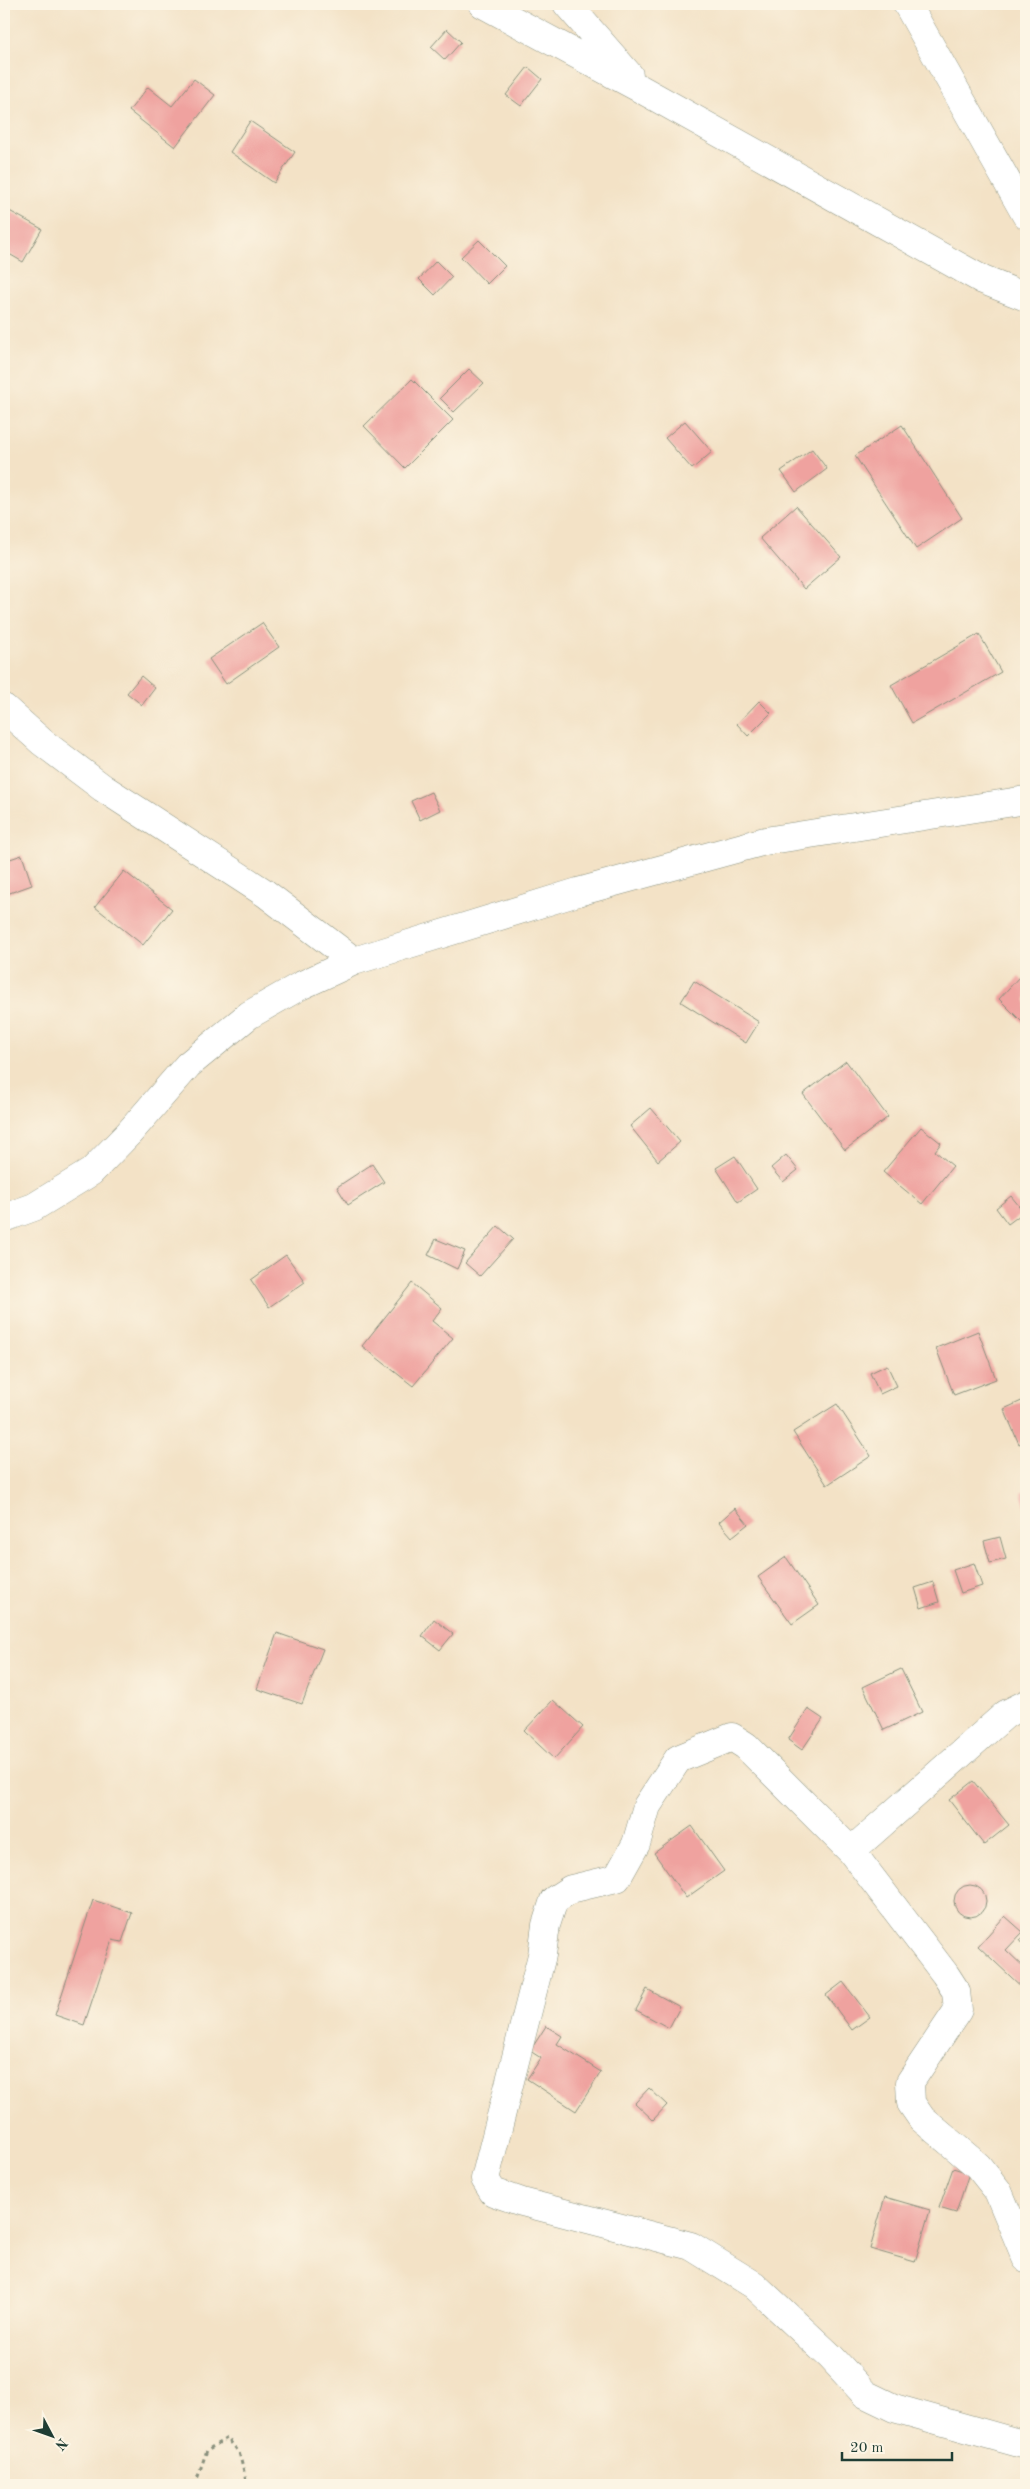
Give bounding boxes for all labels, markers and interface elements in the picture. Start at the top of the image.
north arrow [28,2412,78,2462]
scale bar [842,2429,952,2461]
text: N [52,2435,70,2453]
text: 20 m [850,2441,884,2456]

